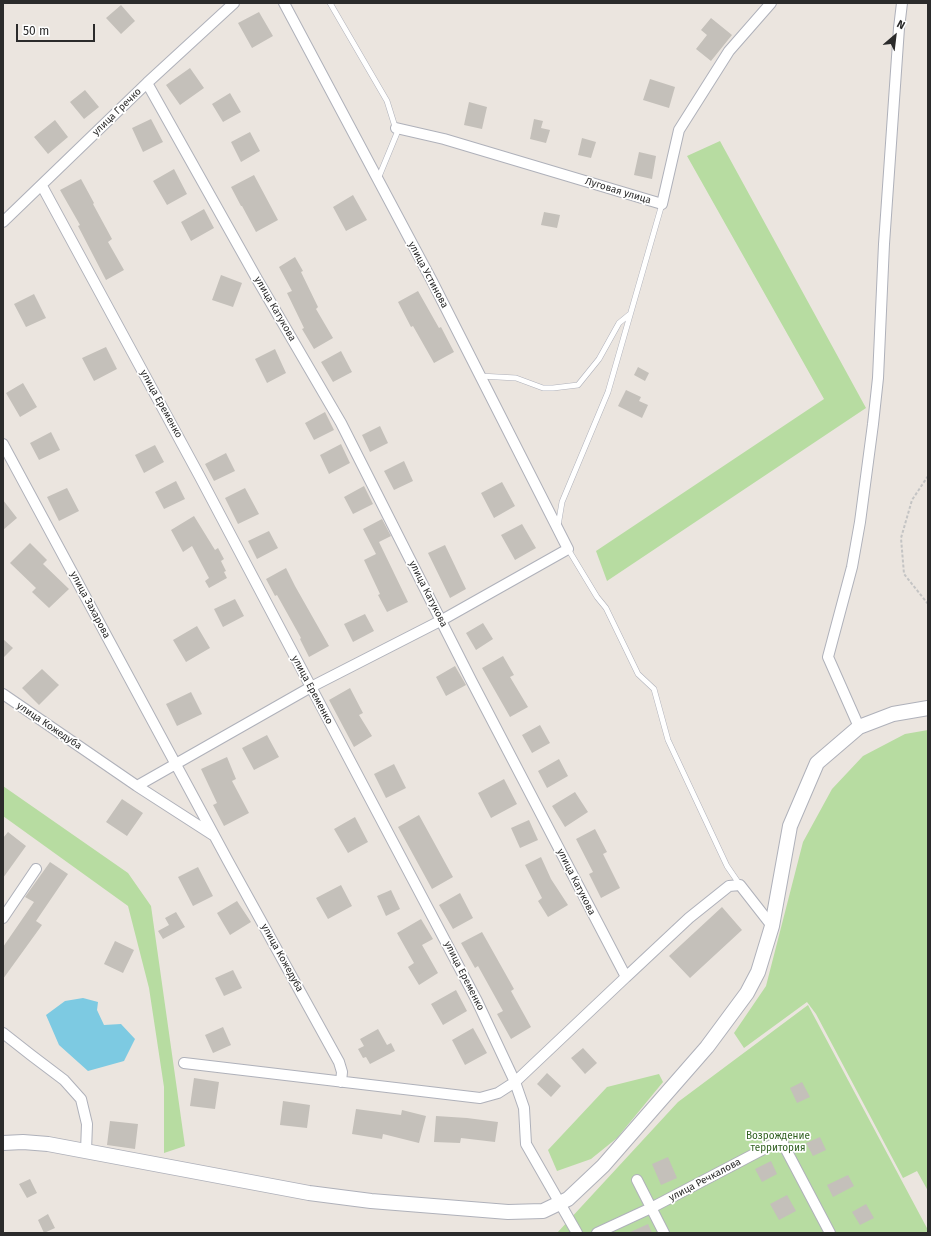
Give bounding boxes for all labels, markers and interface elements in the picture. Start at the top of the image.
scale bar [18,16,97,42]
north arrow [875,16,915,56]
text: N [895,18,907,32]
text: 50 m [23,24,49,38]
street label: улица Гречко [90,86,144,138]
street label: Луговая улица [584,175,652,207]
street label: улица Устинова [405,240,451,310]
street label: улица Катукова [252,274,298,344]
street label: улица Еременко [137,368,185,440]
street label: улица Катукова [406,559,450,629]
street label: улица Захарова [67,569,113,641]
street label: улица Еременко [289,654,335,726]
street label: улица Кожедуба [14,700,84,752]
street label: улица Катукова [554,847,598,917]
street label: улица Кожедуба [258,922,306,994]
street label: улица Еременко [441,939,487,1013]
park label: Возрождение территория [746,1130,810,1154]
street label: улица Речкалова [667,1156,743,1204]

